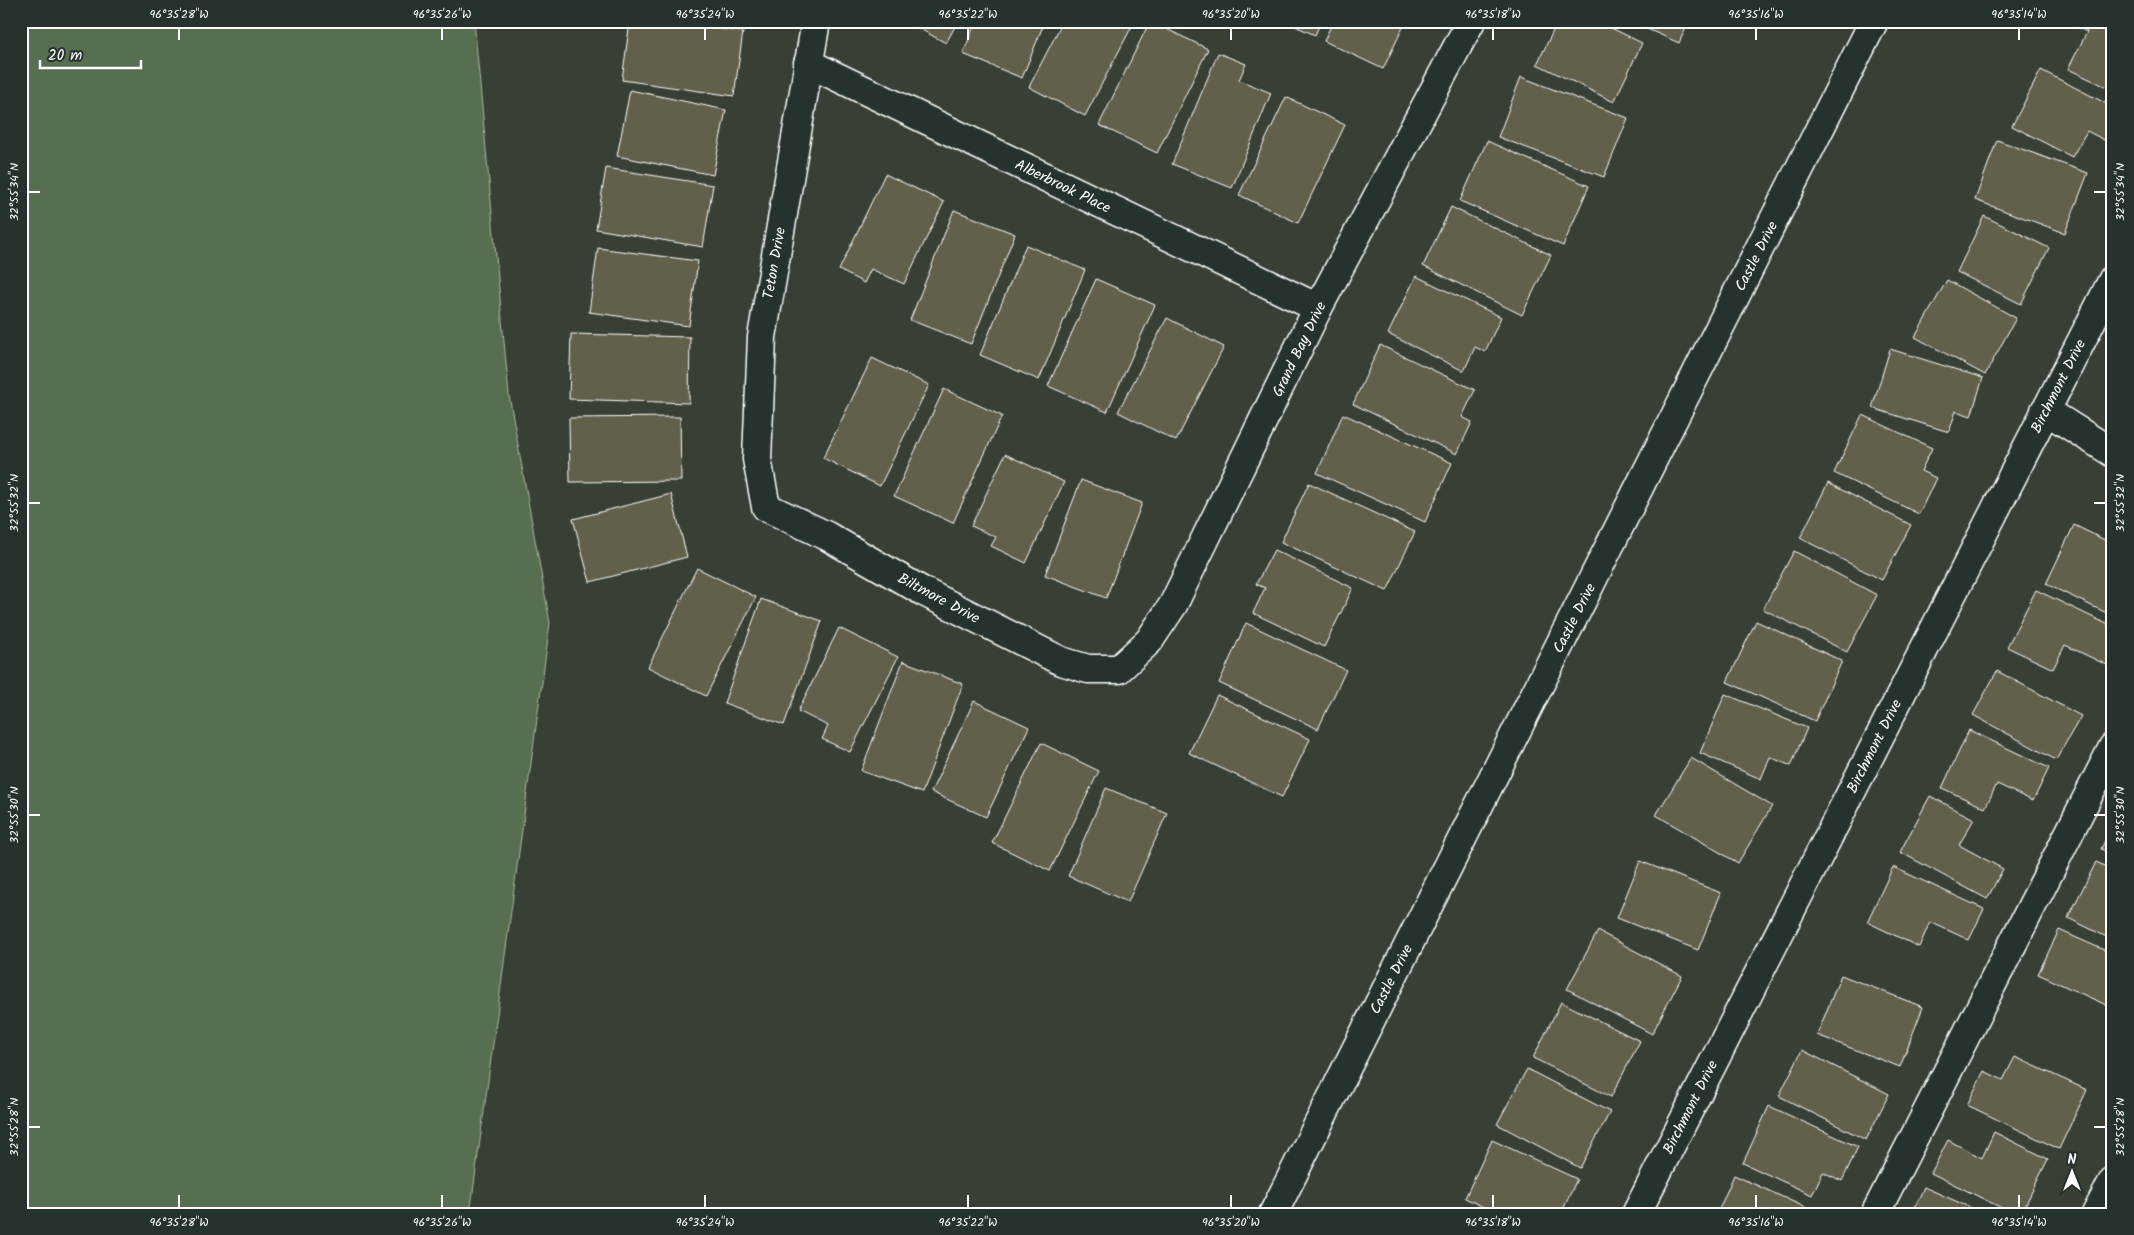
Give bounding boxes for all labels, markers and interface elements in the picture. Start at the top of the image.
text: 96°35'28"W [149,5,209,24]
text: 96°35'26"W [413,5,471,24]
text: 96°35'24"W [676,5,734,24]
text: 96°35'22"W [939,5,997,24]
text: 96°35'20"W [1202,5,1260,24]
text: 96°35'18"W [1465,5,1521,24]
text: 96°35'16"W [1728,5,1784,24]
text: 96°35'14"W [1991,5,2047,24]
scale bar [40,38,141,70]
text: 20 m [48,44,82,68]
street label: Alberbrook Place [1010,153,1115,221]
text: 32°55'34"N [5,163,24,221]
text: 32°55'34"N [2111,163,2130,221]
street label: Castle Drive [1729,217,1785,296]
street label: Teton Drive [757,225,793,301]
street label: Grand Bay Drive [1266,297,1333,401]
street label: Birchmont Drive [2025,335,2093,438]
text: 32°55'32"N [5,474,24,532]
text: 32°55'32"N [2111,474,2130,532]
street label: Biltmore Drive [893,567,984,631]
street label: Castle Drive [1547,579,1603,658]
street label: Birchmont Drive [1841,695,1909,798]
text: 32°55'30"N [5,786,24,844]
text: 32°55'30"N [2111,786,2130,844]
street label: Castle Drive [1364,940,1420,1019]
street label: Birchmont Drive [1657,1056,1725,1159]
text: 32°55'28"N [5,1098,24,1156]
text: 32°55'28"N [2111,1098,2130,1156]
north arrow [2046,1148,2096,1198]
text: N [2068,1149,2077,1171]
text: 96°35'28"W [149,1213,209,1232]
text: 96°35'26"W [413,1213,471,1232]
text: 96°35'24"W [676,1213,734,1232]
text: 96°35'22"W [939,1213,997,1232]
text: 96°35'20"W [1202,1213,1260,1232]
text: 96°35'18"W [1465,1213,1521,1232]
text: 96°35'16"W [1728,1213,1784,1232]
text: 96°35'14"W [1991,1213,2047,1232]

